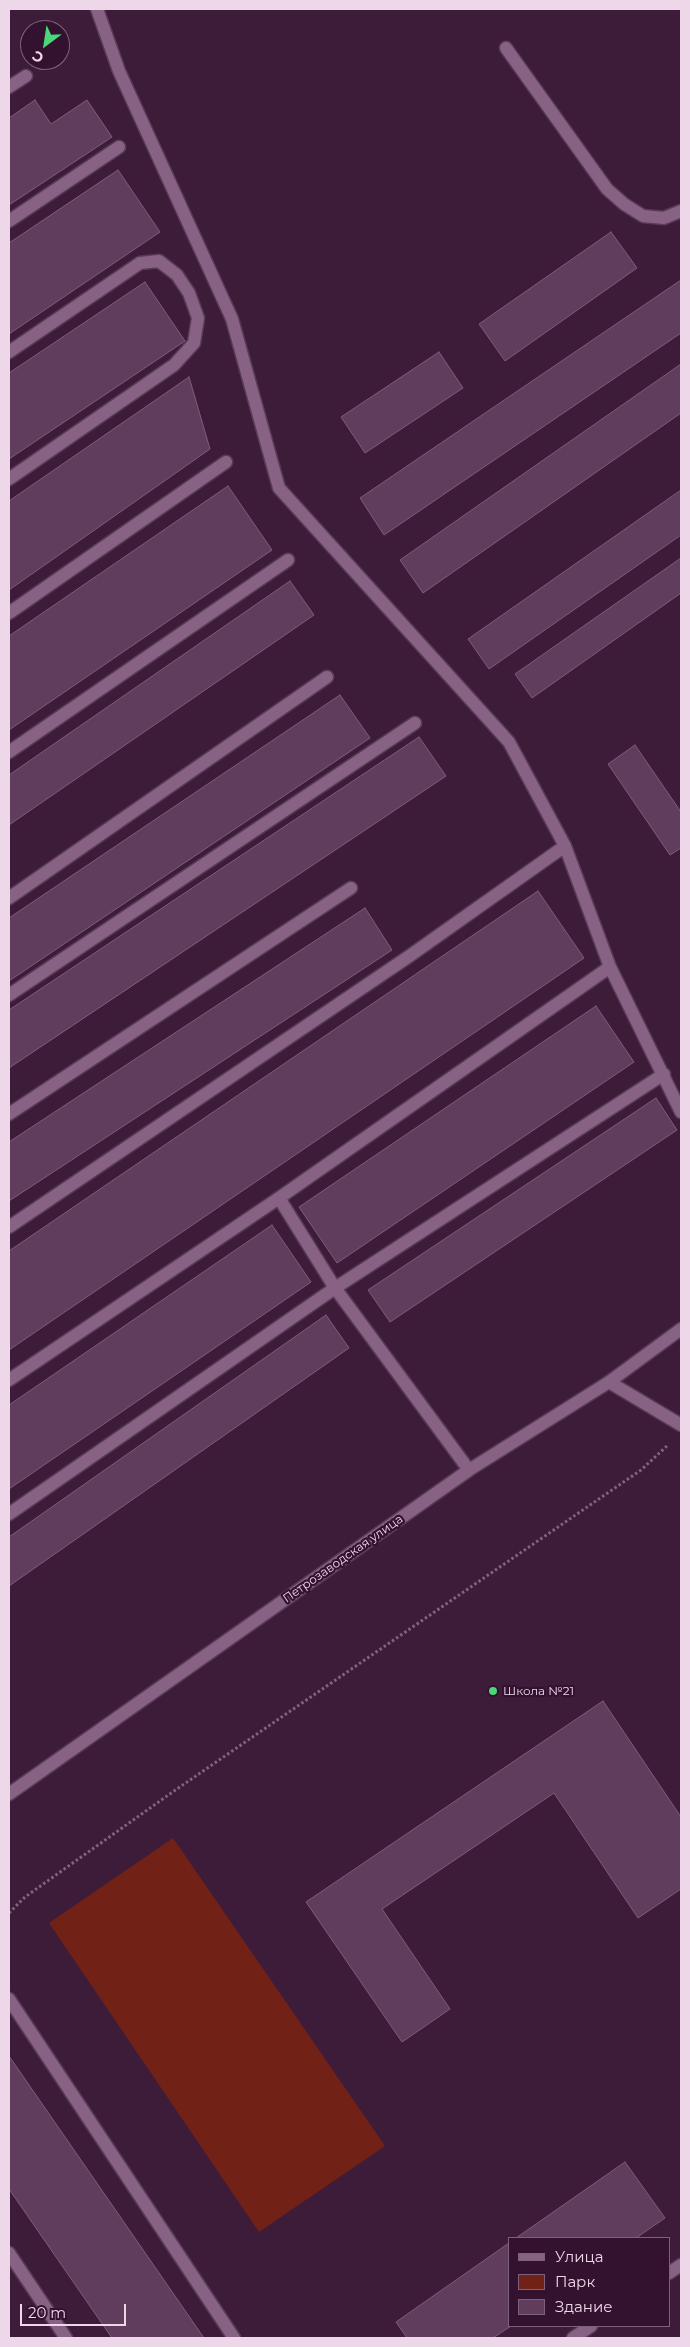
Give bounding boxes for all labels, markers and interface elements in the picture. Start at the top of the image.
north arrow [20,20,70,70]
text: С [29,47,47,67]
street label: Петрозаводская улица [280,1512,406,1606]
place label: Школа №21 [503,1684,574,1698]
marker: Школа №21 [487,1685,499,1697]
legend [508,2237,670,2327]
text: Улица [555,2247,603,2266]
text: Парк [555,2272,595,2291]
scale bar [22,2294,129,2326]
text: Здание [555,2297,613,2316]
text: 20 m [28,2303,66,2322]

